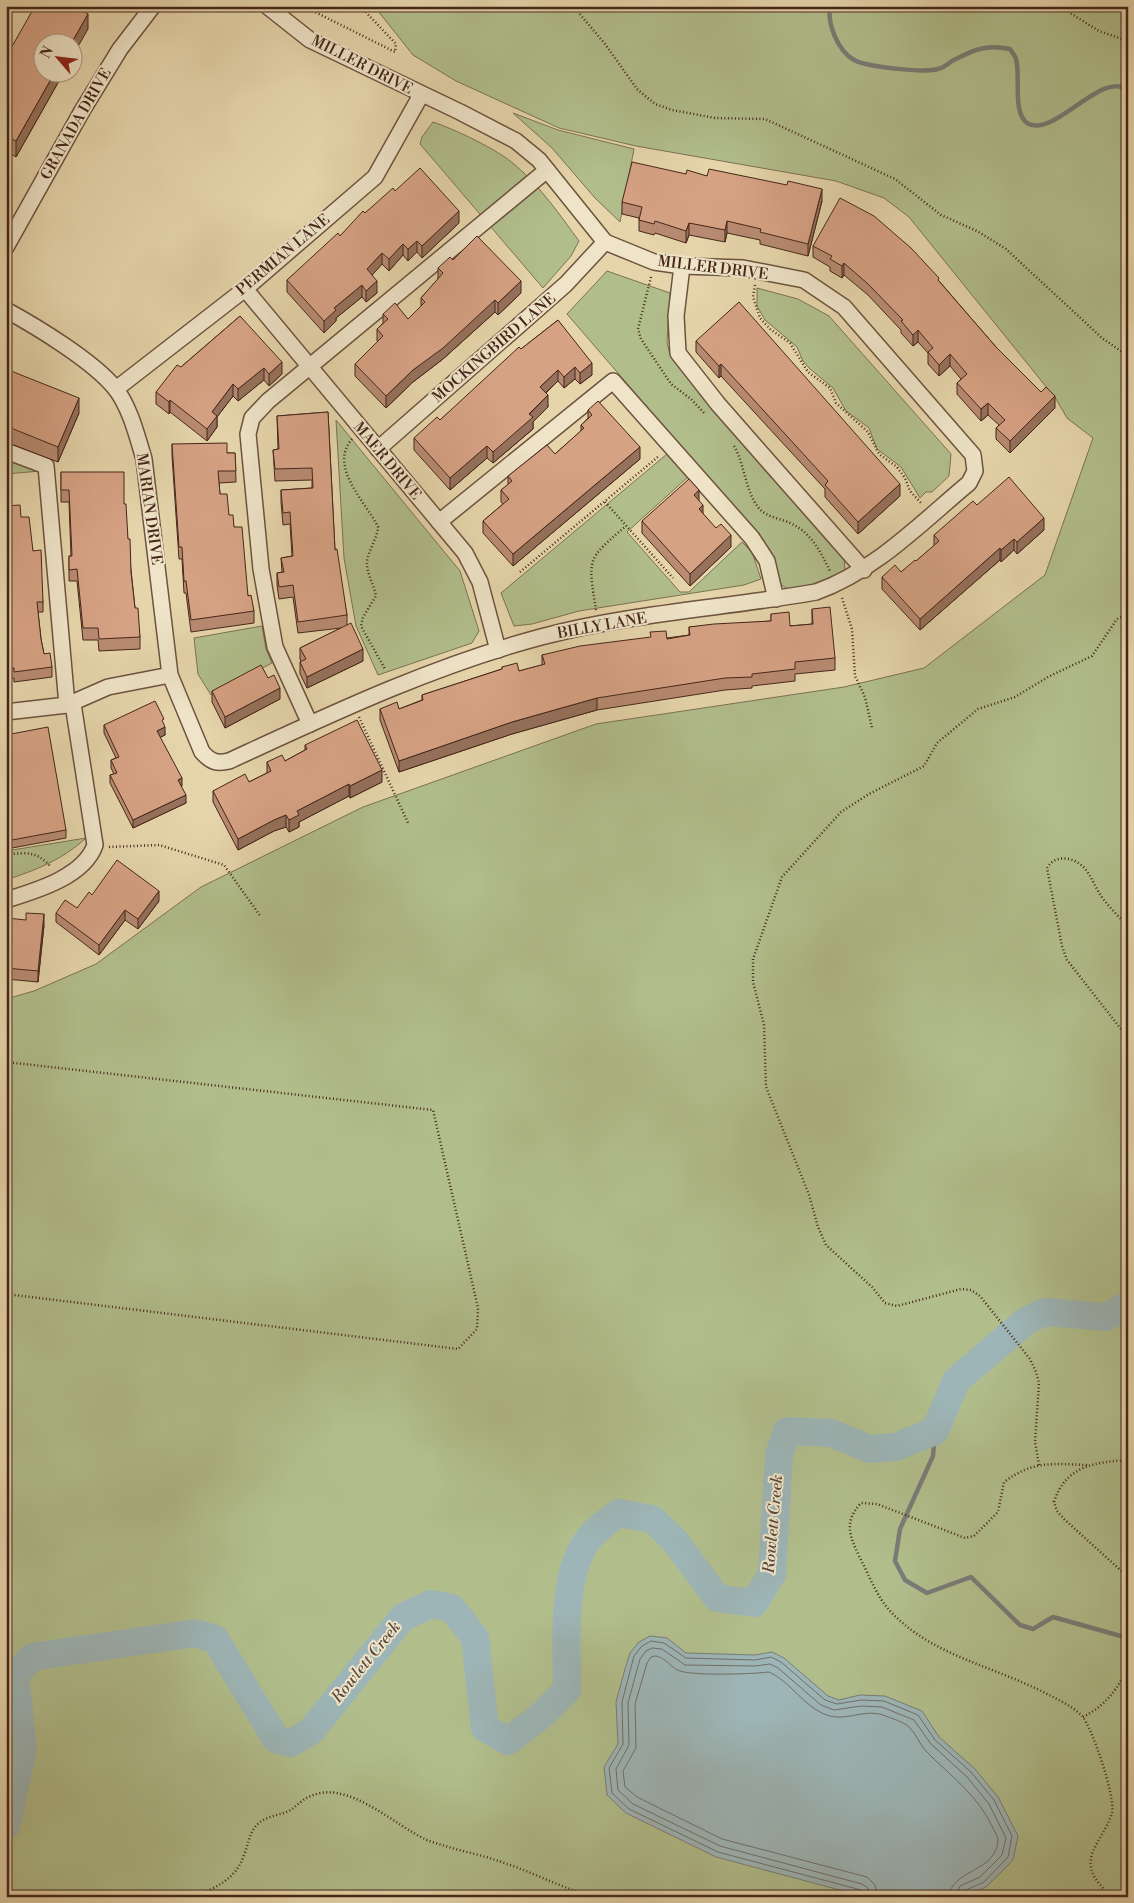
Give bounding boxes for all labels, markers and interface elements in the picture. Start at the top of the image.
street label: MILLER DRIVE [308,31,416,99]
north arrow [32,32,82,82]
text: N [37,43,58,61]
street label: GRANADA DRIVE [36,65,116,183]
street label: PERMIAN LANE [232,210,334,300]
street label: MILLER DRIVE [657,252,769,284]
street label: MOCKINGBIRD LANE [428,289,560,407]
street label: MAER DRIVE [349,418,425,504]
street label: MARIAN DRIVE [132,452,166,566]
street label: BILLY LANE [555,609,648,643]
water label: Rowlett Creek [759,1474,787,1575]
water label: Rowlett Creek [326,1617,405,1708]

